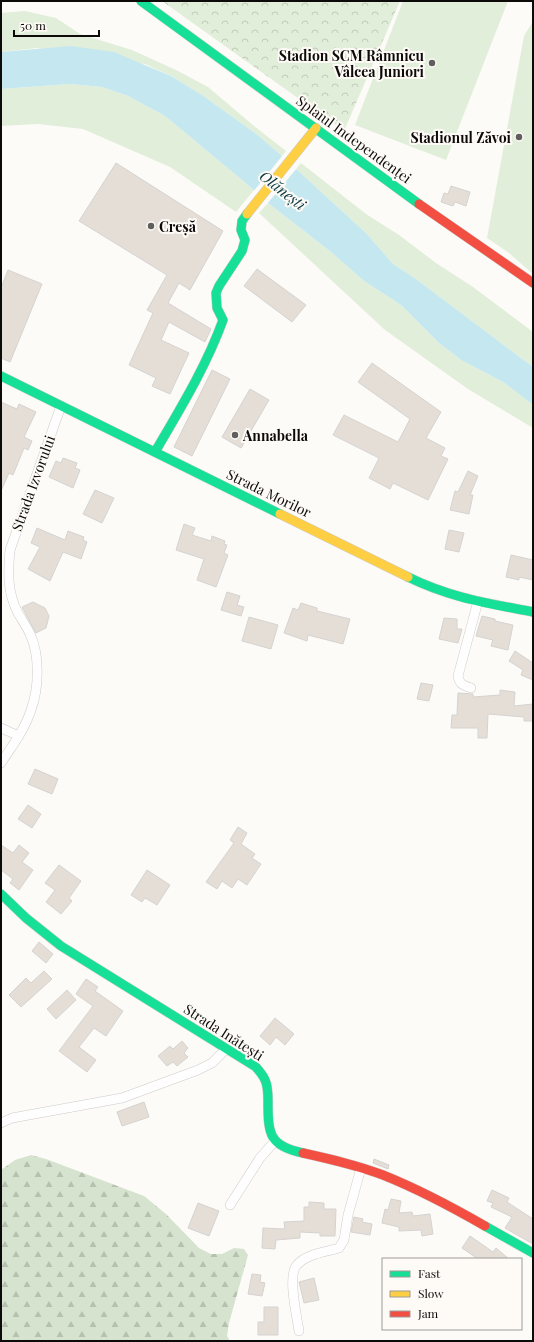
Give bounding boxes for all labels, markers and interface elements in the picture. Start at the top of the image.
scale bar [14,12,99,38]
text: 50 m [20,17,46,33]
place label: Stadion SCM Râmnicu Vâlcea Juniori [279,46,425,81]
marker: Stadion SCM Râmnicu Vâlcea Juniori [427,58,437,68]
street label: Splaiul Independenței [293,91,415,187]
place label: Stadionul Zăvoi [410,128,512,147]
marker: Stadionul Zăvoi [514,132,524,142]
water label: Olănești [256,166,311,215]
place label: Creșă [159,217,197,236]
marker: Creșă [146,221,156,231]
place label: Annabella [242,426,309,445]
marker: Annabella [230,430,240,440]
street label: Strada Izvorului [7,433,59,533]
street label: Strada Morilor [224,464,315,522]
street label: Strada Inătești [180,999,268,1065]
legend [382,1258,522,1330]
text: Fast [418,1265,441,1281]
text: Slow [418,1285,444,1301]
text: Jam [417,1305,439,1321]

